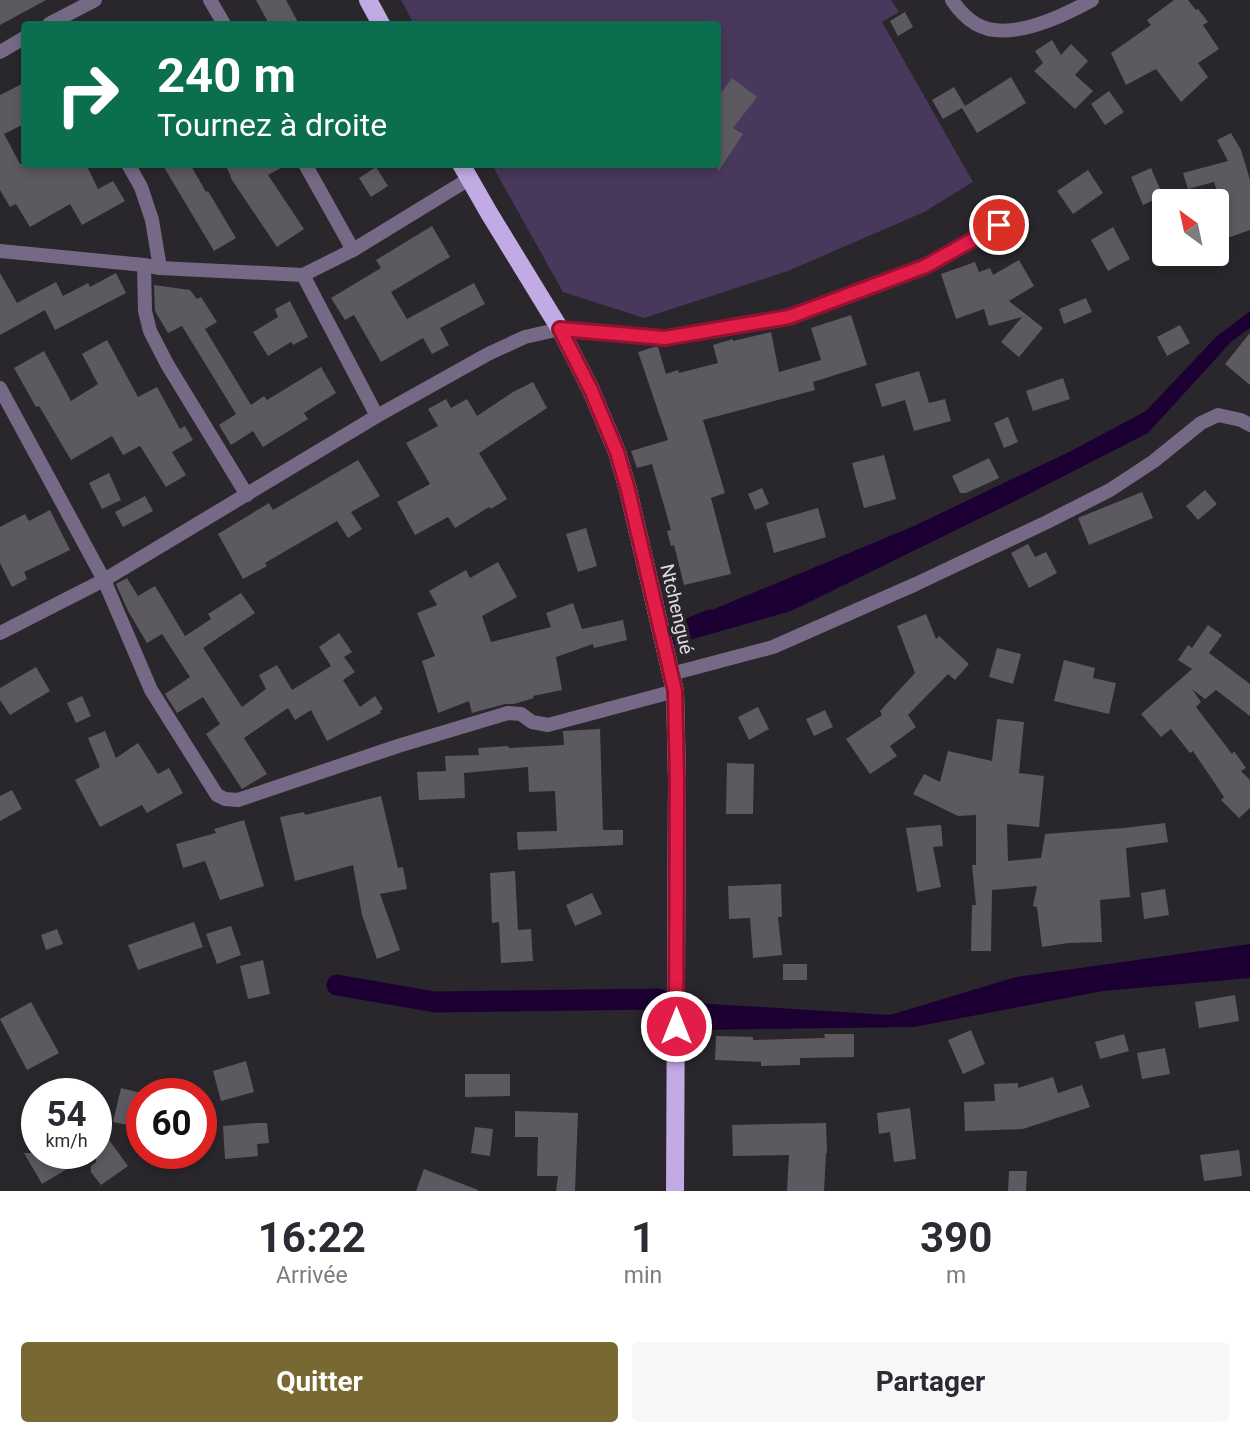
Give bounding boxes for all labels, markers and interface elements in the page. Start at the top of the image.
text: 240 m [157,47,296,104]
icon: right [42,49,133,140]
text: Tournez à droite [157,106,387,144]
north arrow [1152,189,1228,266]
map controls [1152,189,1229,266]
pin [969,195,1029,255]
icon: arrive [980,206,1018,244]
street label: Ntchengué [655,562,699,656]
position arrow [639,989,713,1063]
speed limit sign: 60 [126,1078,217,1169]
text: 54 [46,1094,87,1135]
text: km/h [45,1130,88,1151]
text: 16:22 [258,1213,366,1262]
text: 1 [631,1213,655,1262]
text: 390 [920,1213,992,1262]
text: Arrivée [276,1262,348,1289]
text: min [624,1262,662,1289]
text: m [946,1262,966,1289]
button: Quitter [21,1342,618,1422]
button: Partager [632,1342,1229,1422]

